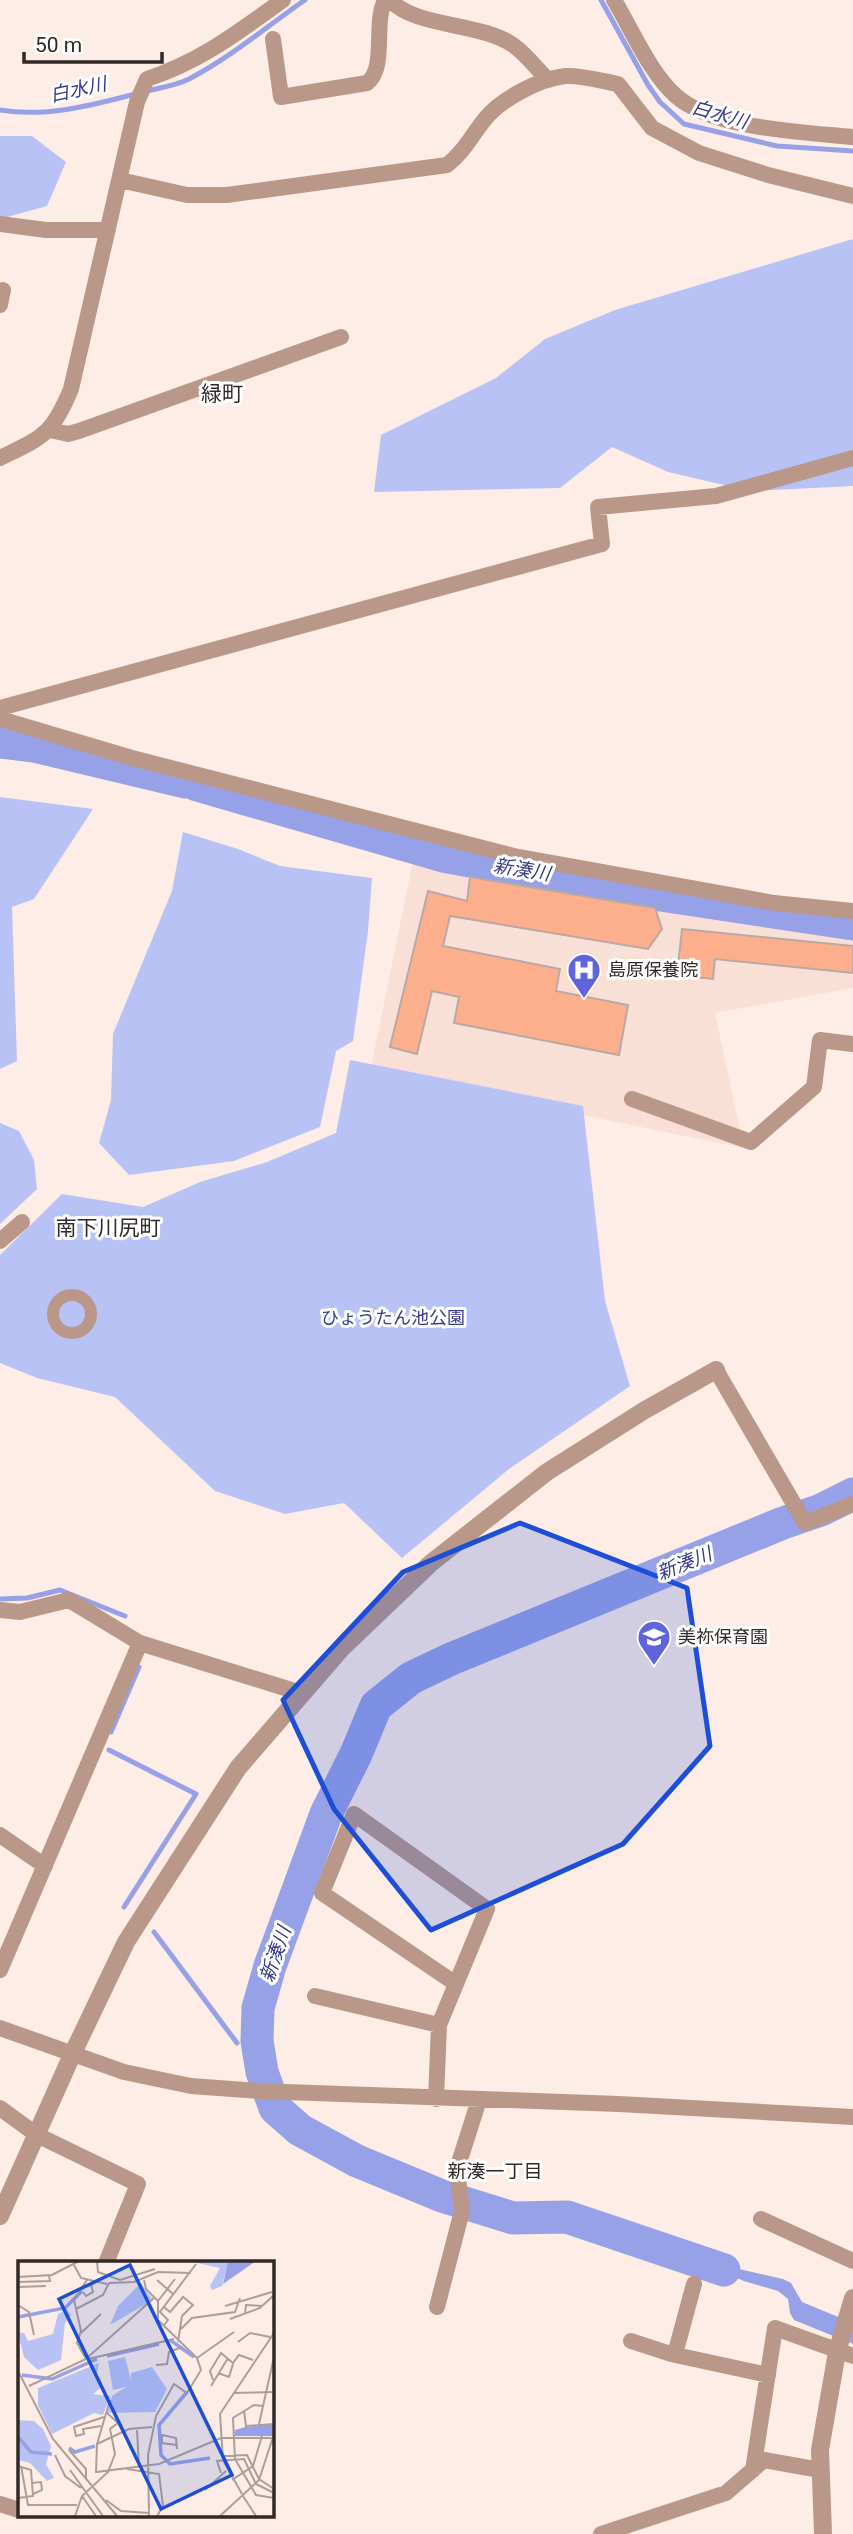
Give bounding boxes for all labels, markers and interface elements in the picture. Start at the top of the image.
scale bar [24,21,163,65]
text: 50 m [35,33,82,57]
water label: 白水川 [48,72,110,107]
water label: 白水川 [689,96,752,134]
district label: 緑町 [201,382,243,406]
water label: 新湊川 [492,854,554,886]
hospital icon: 島原保養院 [565,951,603,1000]
place label: 島原保養院 [608,959,698,980]
district label: 南下川尻町 [56,1216,161,1240]
park label: ひょうたん池公園 [321,1307,465,1328]
water label: 新湊川 [653,1541,717,1585]
school or university icon: 美祢保育園 [635,1618,673,1667]
place label: 美祢保育園 [678,1626,768,1647]
water label: 新湊川 [255,1922,296,1985]
district label: 新湊一丁目 [447,2160,543,2183]
inset map [18,2261,273,2516]

